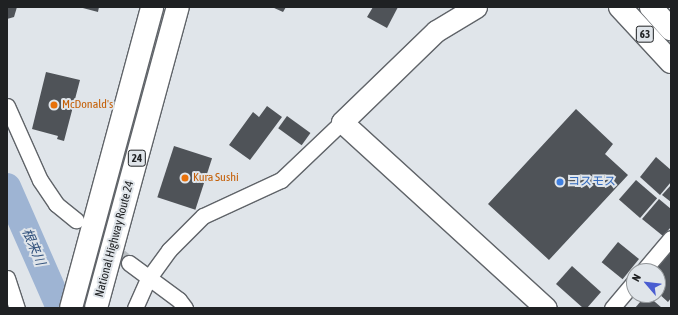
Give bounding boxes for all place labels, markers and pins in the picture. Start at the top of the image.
place label: McDonald's [62,98,113,112]
marker: McDonald's [49,100,59,110]
place label: Kura Sushi [193,171,239,185]
marker: Kura Sushi [180,173,190,183]
place label: コスモス [568,175,616,189]
marker: コスモス [555,177,565,187]

